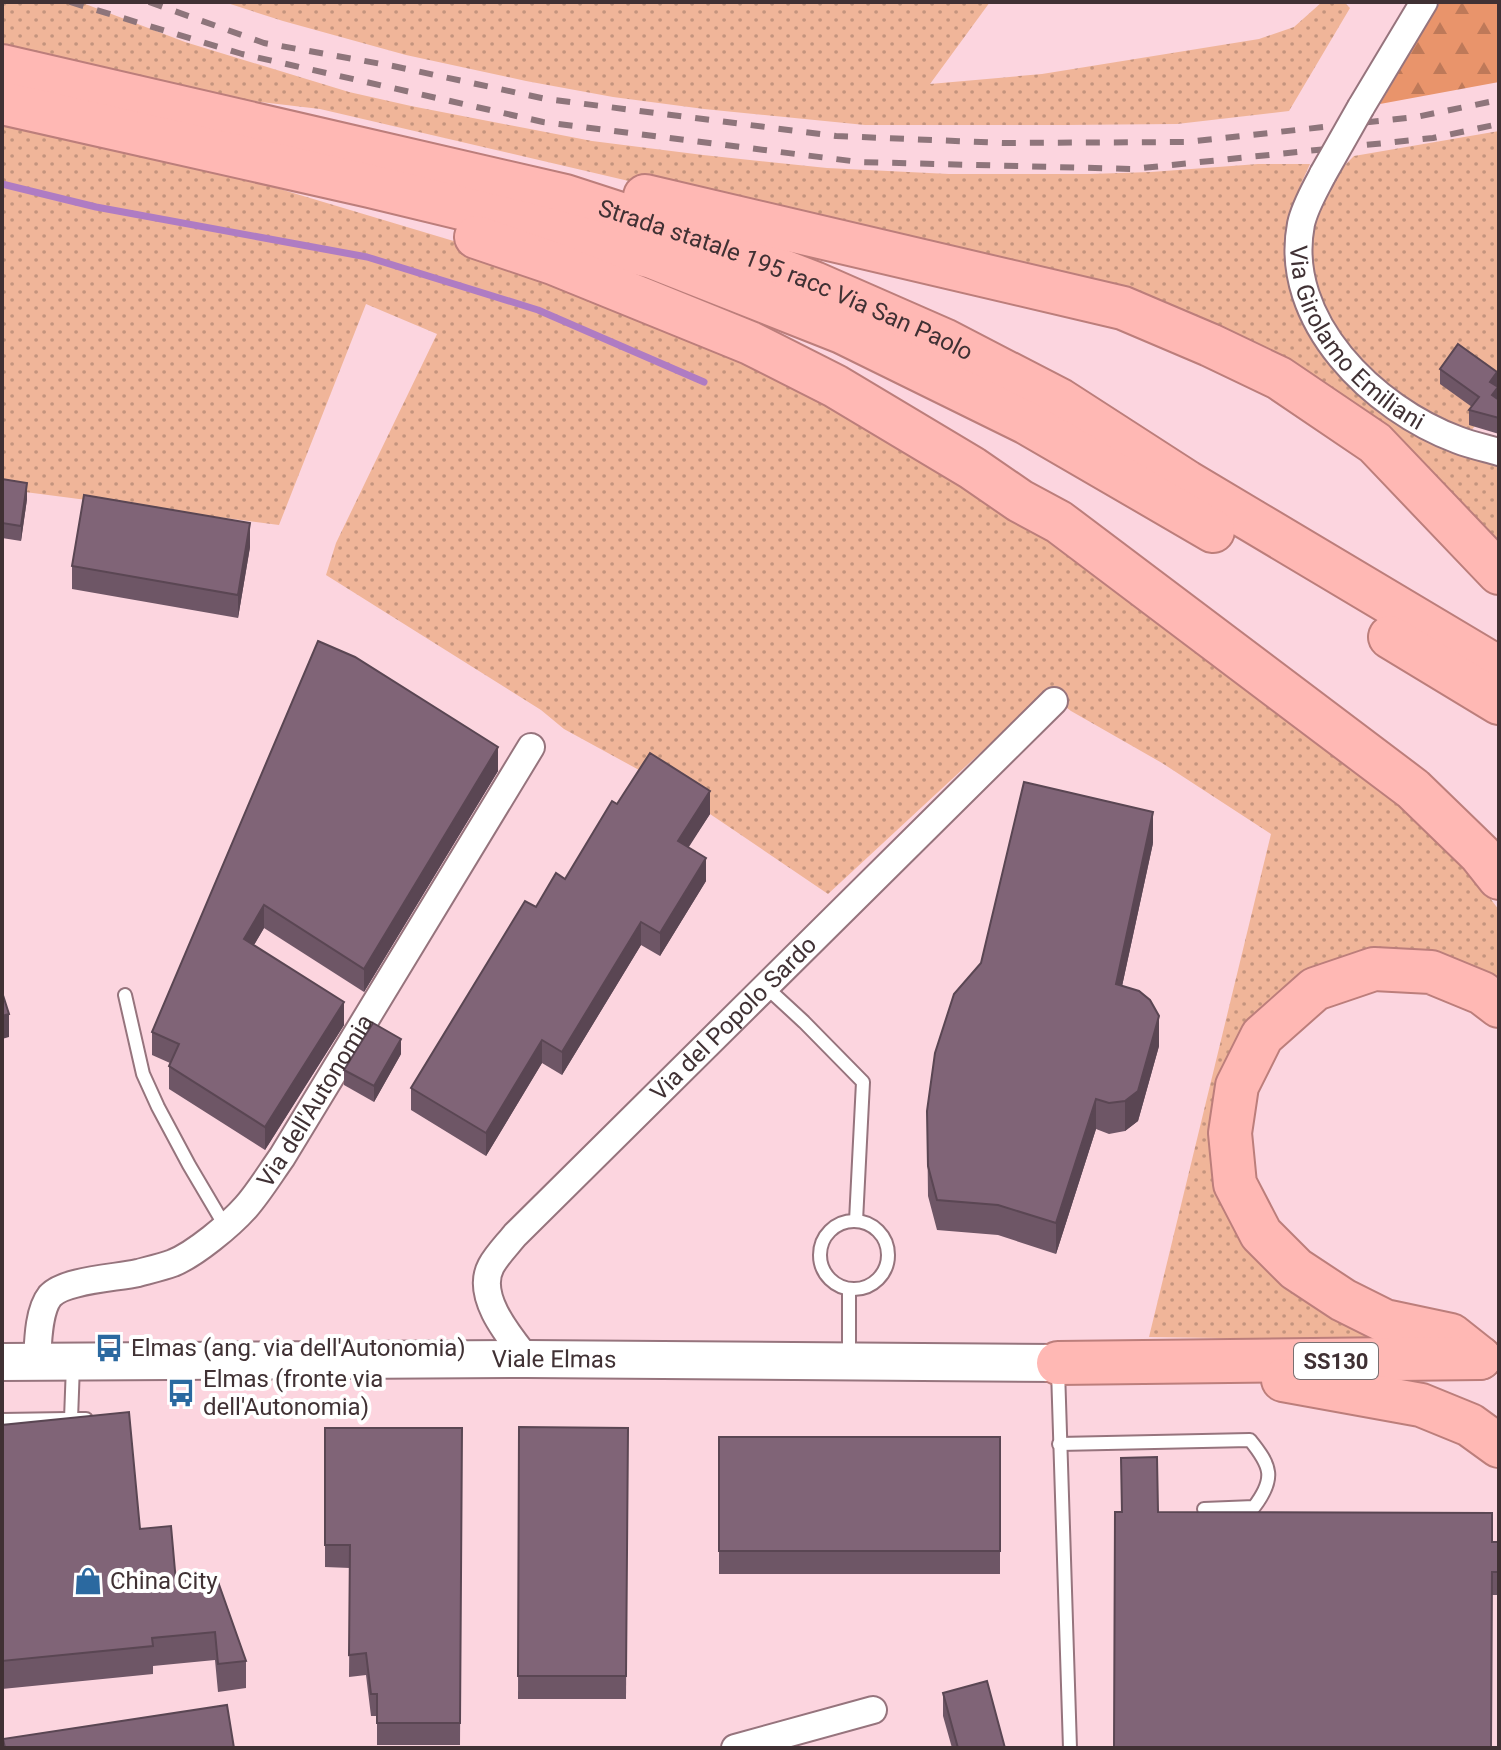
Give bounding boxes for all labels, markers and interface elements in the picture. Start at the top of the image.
street label: Strada statale 195 racc Via San Paolo [595,194,978,366]
street label: Via Girolamo Emiliani [1284,245,1429,436]
street label: Via del Popolo Sardo [645,930,822,1107]
street label: Via dell'Autonomia [251,1009,379,1193]
bus stop icon: Elmas (ang. via dell'Autonomia) [94,1333,124,1363]
place label: Elmas (ang. via dell'Autonomia) [131,1334,466,1362]
road number: SS130 [1294,1343,1378,1379]
street label: Viale Elmas [492,1345,616,1374]
place label: Elmas (fronte via dell'Autonomia) [203,1365,383,1421]
bus stop icon: Elmas (fronte via dell'Autonomia) [166,1378,196,1408]
shop icon: China City [73,1566,103,1596]
place label: China City [110,1567,218,1595]

